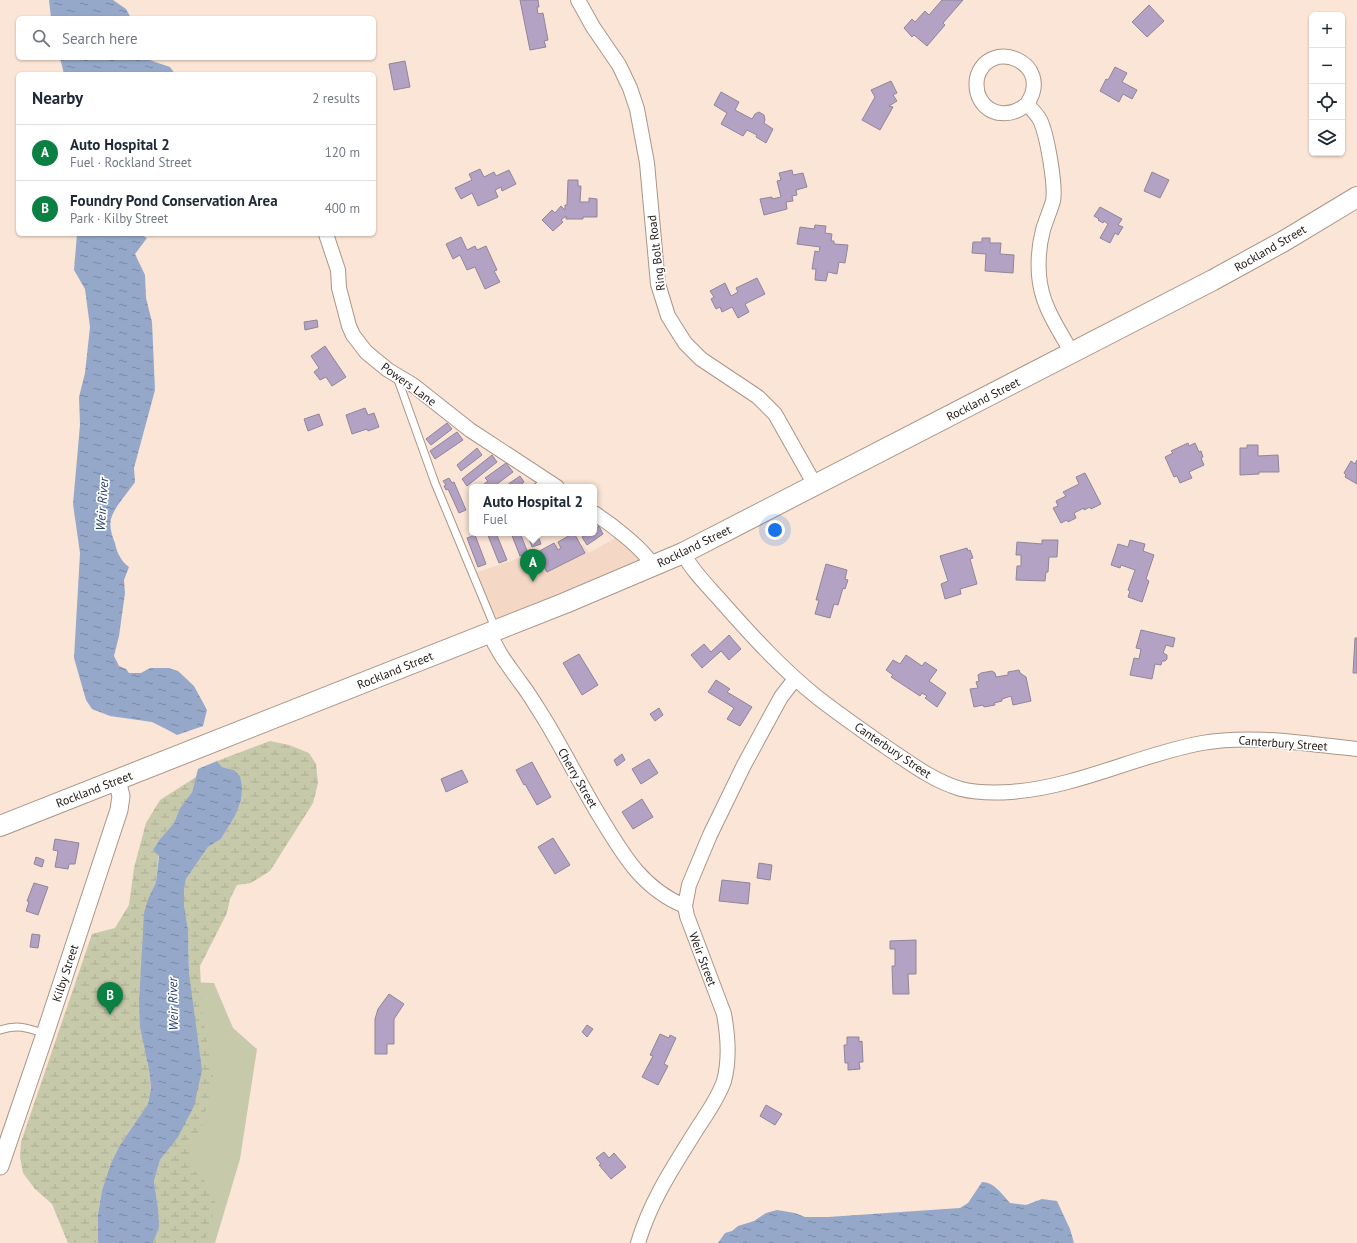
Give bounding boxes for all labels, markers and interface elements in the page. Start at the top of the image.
map controls [1309,12,1345,156]
button: + [1309,12,1345,48]
search box [16,16,376,60]
icon: search [30,27,52,49]
text: Search here [62,29,138,48]
button: − [1309,48,1345,84]
button: locate [1309,84,1345,120]
text: Nearby [32,87,83,109]
text: 2 results [312,90,360,107]
button: layers [1309,120,1345,156]
text: Auto Hospital 2 [70,135,170,154]
text: A [41,144,49,161]
text: 120 m [325,144,360,161]
text: Fuel · Rockland Street [70,154,192,171]
text: Foundry Pond Conservation Area [70,191,278,210]
text: B [41,200,49,217]
text: 400 m [325,200,360,217]
text: Park · Kilby Street [70,210,168,227]
street label: Ring Bolt Road [644,214,668,292]
street label: Rockland Street [1231,221,1309,275]
street label: Powers Lane [379,359,439,409]
street label: Rockland Street [944,374,1022,424]
water label: Weir River [92,476,112,531]
popup [469,484,597,536]
text: Auto Hospital 2 [483,492,583,511]
text: Fuel [483,511,507,528]
your location [765,520,785,540]
street label: Rockland Street [655,522,733,570]
pin: A [520,549,546,582]
street label: Rockland Street [355,648,435,692]
street label: Canterbury Street [852,719,934,781]
street label: Canterbury Street [1238,732,1328,754]
street label: Cherry Street [555,745,601,811]
street label: Rockland Street [54,768,134,810]
street label: Weir Street [686,930,720,988]
street label: Kilby Street [49,942,81,1004]
water label: Weir River [164,976,182,1031]
pin: B [97,982,123,1015]

